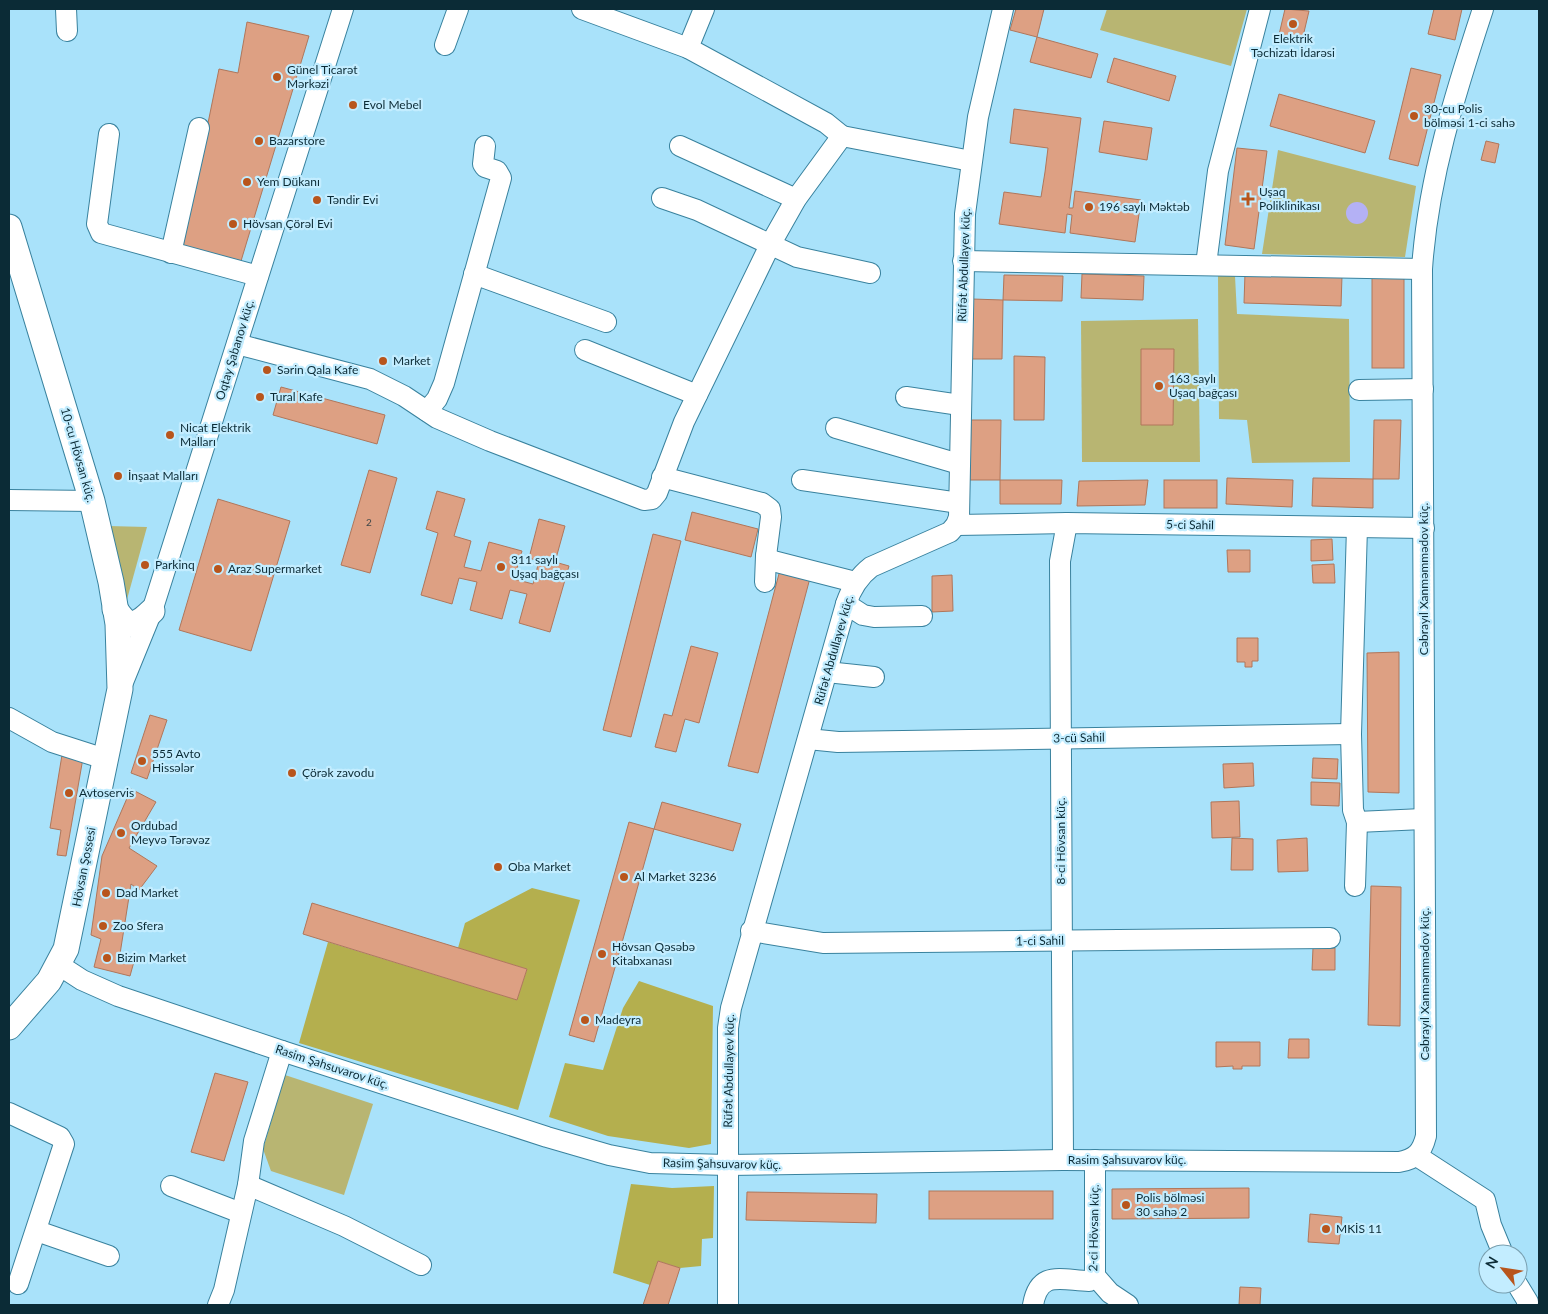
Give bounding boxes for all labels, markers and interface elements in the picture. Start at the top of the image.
marker: Elektrik Təchizatı İdarəsi [1287,18,1299,30]
place label: Elektrik Təchizatı İdarəsi [1251,31,1335,60]
place label: Günel Ticarət Mərkəzi [287,62,358,91]
marker: Günel Ticarət Mərkəzi [271,71,283,83]
place label: Evol Mebel [363,97,422,112]
marker: Evol Mebel [347,99,359,111]
place label: 30-cu Polis bölməsi 1-ci sahə [1424,101,1515,130]
marker: 30-cu Polis bölməsi 1-ci sahə [1408,110,1420,122]
place label: Bazarstore [269,133,325,148]
marker: Bazarstore [253,135,265,147]
place label: Yem Dükanı [257,174,320,189]
marker: Yem Dükanı [241,176,253,188]
place label: Uşaq Poliklinikası [1259,184,1320,213]
place label: Təndir Evi [327,192,378,207]
marker: Uşaq Poliklinikası [1241,192,1255,206]
marker: Təndir Evi [311,194,323,206]
place label: 196 saylı Məktəb [1099,199,1190,214]
marker: 196 saylı Məktəb [1083,201,1095,213]
street label: Rüfət Abdullayev küç. [954,208,973,322]
place label: Hövsan Çörəl Evi [243,216,333,231]
marker: Hövsan Çörəl Evi [227,218,239,230]
street label: Oqtay Şabanov küç. [212,298,257,402]
place label: Market [393,353,431,368]
marker: Market [377,355,389,367]
place label: Sərin Qala Kafe [277,362,358,377]
marker: Sərin Qala Kafe [261,364,273,376]
place label: 163 saylı Uşaq bağçası [1169,371,1237,400]
marker: 163 saylı Uşaq bağçası [1153,380,1165,392]
place label: Tural Kafe [270,389,323,404]
marker: Tural Kafe [254,391,266,403]
street label: 10-cu Hövsan küç. [58,406,99,504]
place label: Nicat Elektrik Malları [180,420,252,449]
marker: Nicat Elektrik Malları [164,429,176,441]
place label: İnşaat Malları [128,468,198,483]
marker: İnşaat Malları [112,470,124,482]
street label: Cəbrayıl Xanməmmədov küç. [1416,503,1431,655]
house number: 2 [366,516,372,528]
street label: 5-ci Sahil [1166,517,1214,532]
place label: 311 saylı Uşaq bağçası [511,552,579,581]
place label: Parkinq [155,557,195,572]
marker: Parkinq [139,559,151,571]
place label: Araz Supermarket [228,561,323,576]
marker: 311 saylı Uşaq bağçası [495,561,507,573]
marker: Araz Supermarket [212,563,224,575]
street label: Rüfət Abdullayev küç. [811,593,856,707]
street label: 3-cü Sahil [1053,730,1105,745]
place label: 555 Avto Hissələr [152,746,201,775]
marker: 555 Avto Hissələr [136,755,148,767]
place label: Çörək zavodu [302,765,374,780]
marker: Çörək zavodu [286,767,298,779]
place label: Avtoservis [79,785,134,800]
marker: Avtoservis [63,787,75,799]
street label: 8-ci Hövsan küç. [1053,797,1068,885]
place label: Ordubad Meyvə Tərəvəz [131,818,210,847]
street label: Hövsan Şossesi [68,826,99,908]
marker: Ordubad Meyvə Tərəvəz [115,827,127,839]
place label: Oba Market [508,859,572,874]
marker: Oba Market [492,861,504,873]
place label: Al Market 3236 [634,869,717,884]
marker: Al Market 3236 [618,871,630,883]
place label: Dad Market [116,885,179,900]
marker: Dad Market [100,887,112,899]
street label: Cəbrayıl Xanməmmədov küç. [1417,908,1432,1060]
place label: Zoo Sfera [113,918,163,933]
marker: Zoo Sfera [97,920,109,932]
street label: 1-ci Sahil [1016,933,1064,948]
place label: Hövsan Qəsəbə Kitabxanası [612,939,695,968]
marker: Hövsan Qəsəbə Kitabxanası [596,948,608,960]
place label: Bizim Market [117,950,187,965]
marker: Bizim Market [101,952,113,964]
place label: Madeyra [595,1012,641,1027]
marker: Madeyra [579,1014,591,1026]
street label: Rüfət Abdullayev küç. [720,1014,737,1128]
street label: Rasim Şahsuvarov küç. [273,1041,391,1092]
street label: Rasim Şahsuvarov küç. [1068,1152,1186,1167]
street label: Rasim Şahsuvarov küç. [663,1155,782,1172]
street label: 2-ci Hövsan küç. [1085,1184,1102,1272]
place label: Polis bölməsi 30 sahə 2 [1136,1190,1204,1219]
marker: Polis bölməsi 30 sahə 2 [1120,1199,1132,1211]
place label: MKİS 11 [1336,1221,1382,1236]
marker: MKİS 11 [1320,1223,1332,1235]
north arrow [1478,1244,1528,1294]
text: N [1481,1253,1501,1271]

